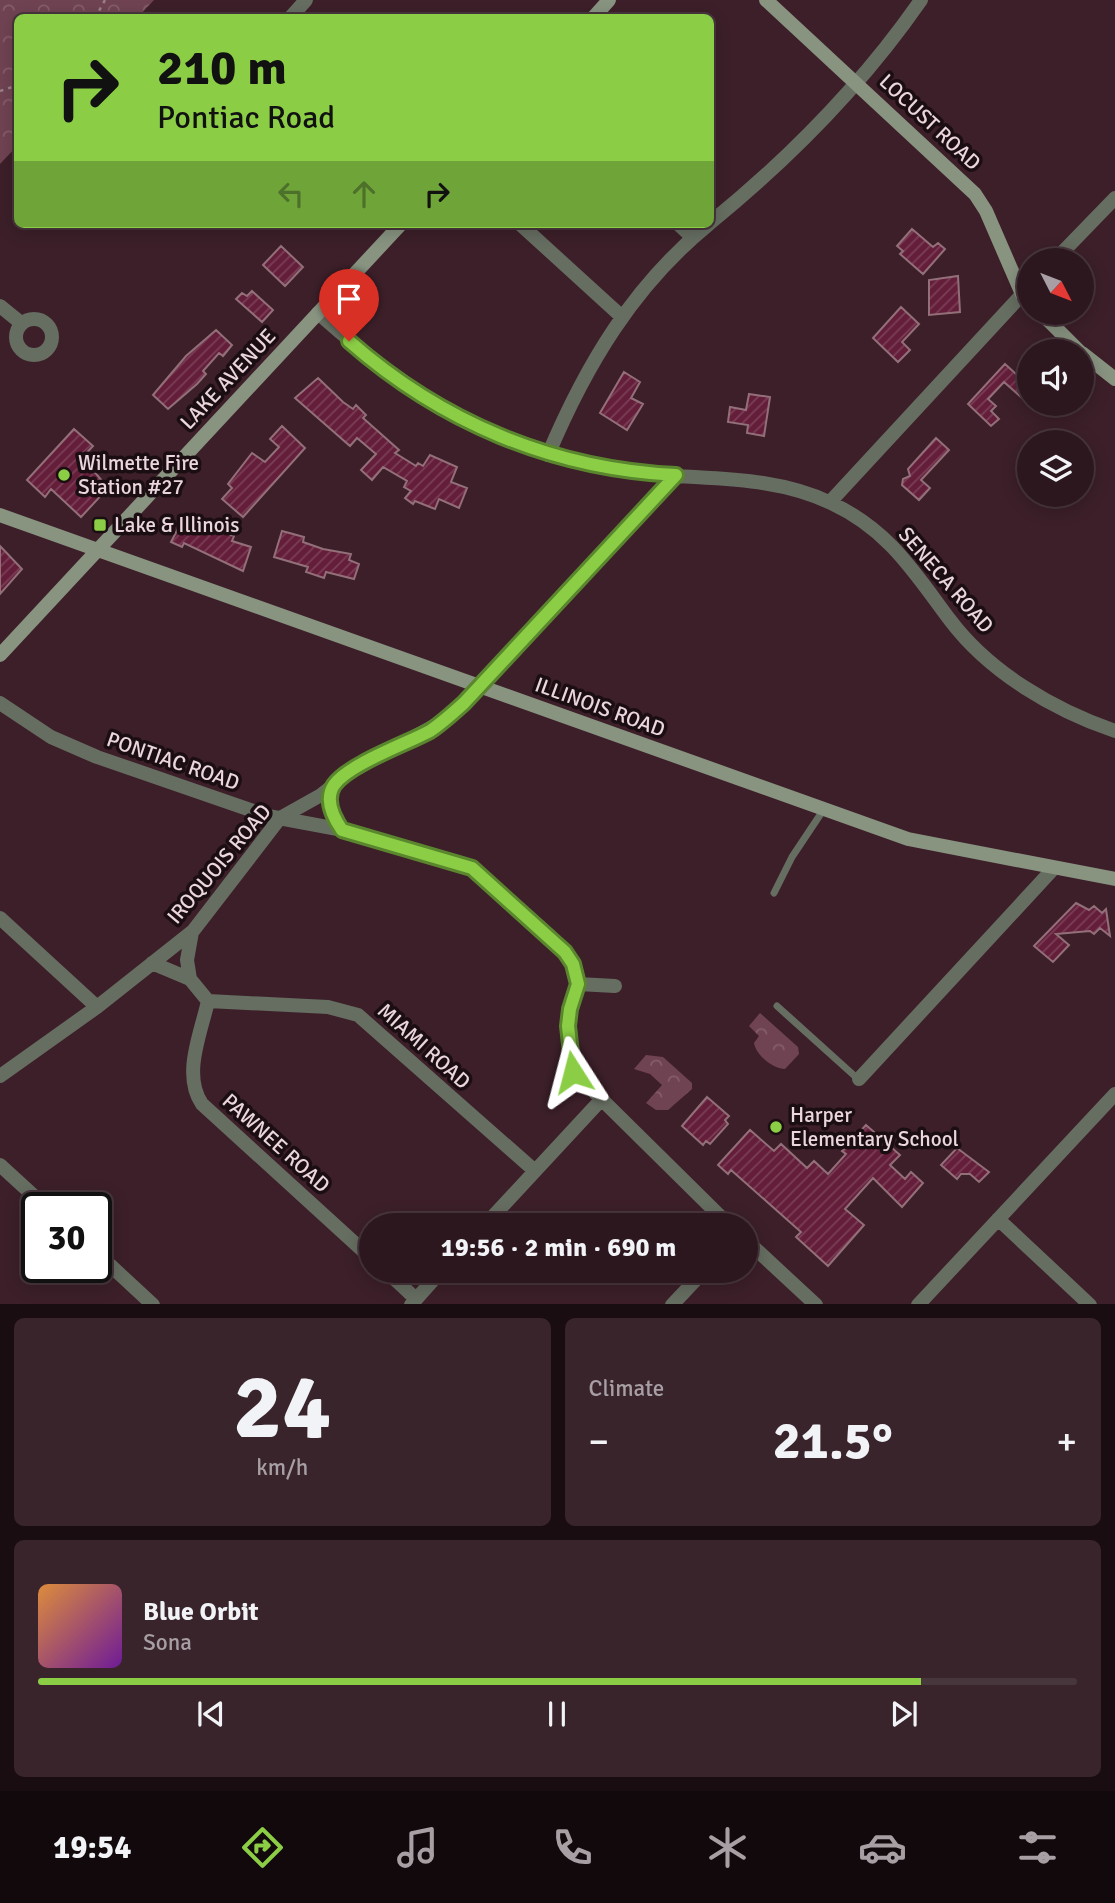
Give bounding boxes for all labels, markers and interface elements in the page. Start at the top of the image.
text: 210 m [157,38,287,98]
icon: right [42,42,133,133]
street label: LOCUST ROAD [874,68,986,176]
text: Pontiac Road [157,98,335,137]
icon: left [272,175,310,213]
icon: ahead [345,175,383,213]
icon: right [418,175,456,213]
north arrow [1017,248,1094,326]
map controls [1017,248,1094,507]
pin [319,269,379,341]
icon: arrive [330,280,368,318]
street label: LAKE AVENUE [175,323,281,435]
button: sound [1017,339,1094,416]
button: layers [1017,430,1094,507]
place label: Wilmette Fire Station #27 [78,450,199,500]
marker: Wilmette Fire Station #27 [56,467,72,483]
place label: Lake & Illinois [114,512,239,538]
marker: Lake & Illinois [92,517,108,533]
street label: SENECA ROAD [893,522,999,638]
street label: ILLINOIS ROAD [531,671,669,743]
street label: PONTIAC ROAD [103,726,243,796]
street label: IROQUOIS ROAD [161,799,277,929]
street label: MIAMI ROAD [372,998,476,1094]
position arrow [536,1035,610,1109]
street label: PAWNEE ROAD [217,1088,335,1198]
place label: Harper Elementary School [790,1102,959,1152]
marker: Harper Elementary School [768,1119,784,1135]
speed limit sign: 30 [21,1192,112,1283]
text: 19:56 · 2 min · 690 m [441,1232,676,1264]
text: 24 [233,1351,331,1464]
text: Climate [589,1374,664,1403]
text: 21.5° [773,1409,893,1473]
text: − [589,1418,609,1465]
text: + [1056,1418,1077,1465]
text: km/h [256,1453,308,1482]
text: Blue Orbit [143,1596,259,1628]
text: Sona [143,1628,192,1657]
icon: previous [192,1695,230,1733]
icon: pause [538,1695,576,1733]
icon: next [885,1695,923,1733]
icon: directions [238,1823,287,1872]
icon: music [393,1823,442,1872]
icon: phone [548,1823,597,1872]
icon: climate [703,1823,752,1872]
icon: car [858,1823,907,1872]
icon: filters [1013,1823,1062,1872]
text: 19:54 [53,1828,132,1867]

